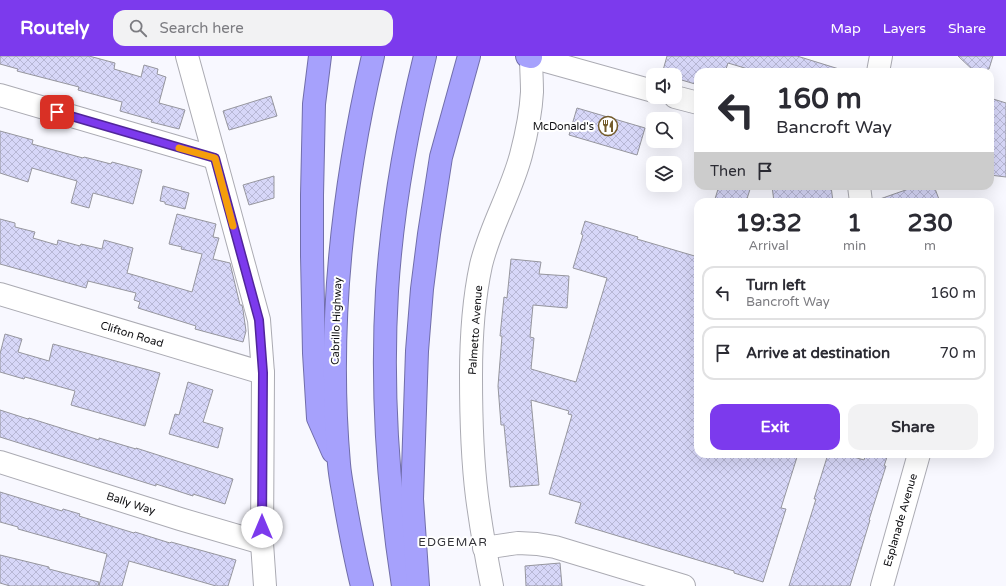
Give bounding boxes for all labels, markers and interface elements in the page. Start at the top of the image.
search box [113,10,393,46]
text: Routely [20,17,89,39]
icon: search [127,17,149,39]
text: Search here [159,19,244,37]
text: Map [831,20,861,37]
text: Layers [883,20,926,37]
text: Share [948,20,986,37]
map controls [646,68,682,192]
button: sound [646,68,682,104]
text: 160 m [776,82,862,116]
icon: left [710,84,762,136]
pin [40,95,74,129]
icon: arrive [46,101,68,123]
button: search [646,112,682,148]
restaurant icon: McDonald's [597,115,619,137]
text: Bancroft Way [776,116,892,138]
place label: McDonald's [533,120,594,133]
button: layers [646,156,682,192]
icon: arrive [754,160,776,182]
text: Then [710,162,746,180]
text: 19:32 [735,209,802,238]
text: 1 [847,209,862,238]
text: 230 [907,209,953,238]
text: Arrival [748,238,789,254]
text: min [843,238,866,254]
text: m [924,238,936,254]
text: Turn left [746,276,806,294]
street label: Cabrillo Highway [328,277,345,365]
icon: left [712,282,734,304]
text: 160 m [930,284,976,302]
street label: Palmetto Avenue [466,285,485,375]
text: Bancroft Way [746,294,830,310]
street label: Clifton Road [99,319,165,350]
icon: arrive [712,342,734,364]
text: Arrive at destination [746,344,890,362]
text: 70 m [939,344,976,362]
button: Exit [710,404,840,450]
button: Share [848,404,978,450]
street label: Esplanade Avenue [881,472,920,568]
street label: Bally Way [105,489,157,518]
position arrow [241,506,283,548]
district label: EDGEMAR [418,535,488,549]

